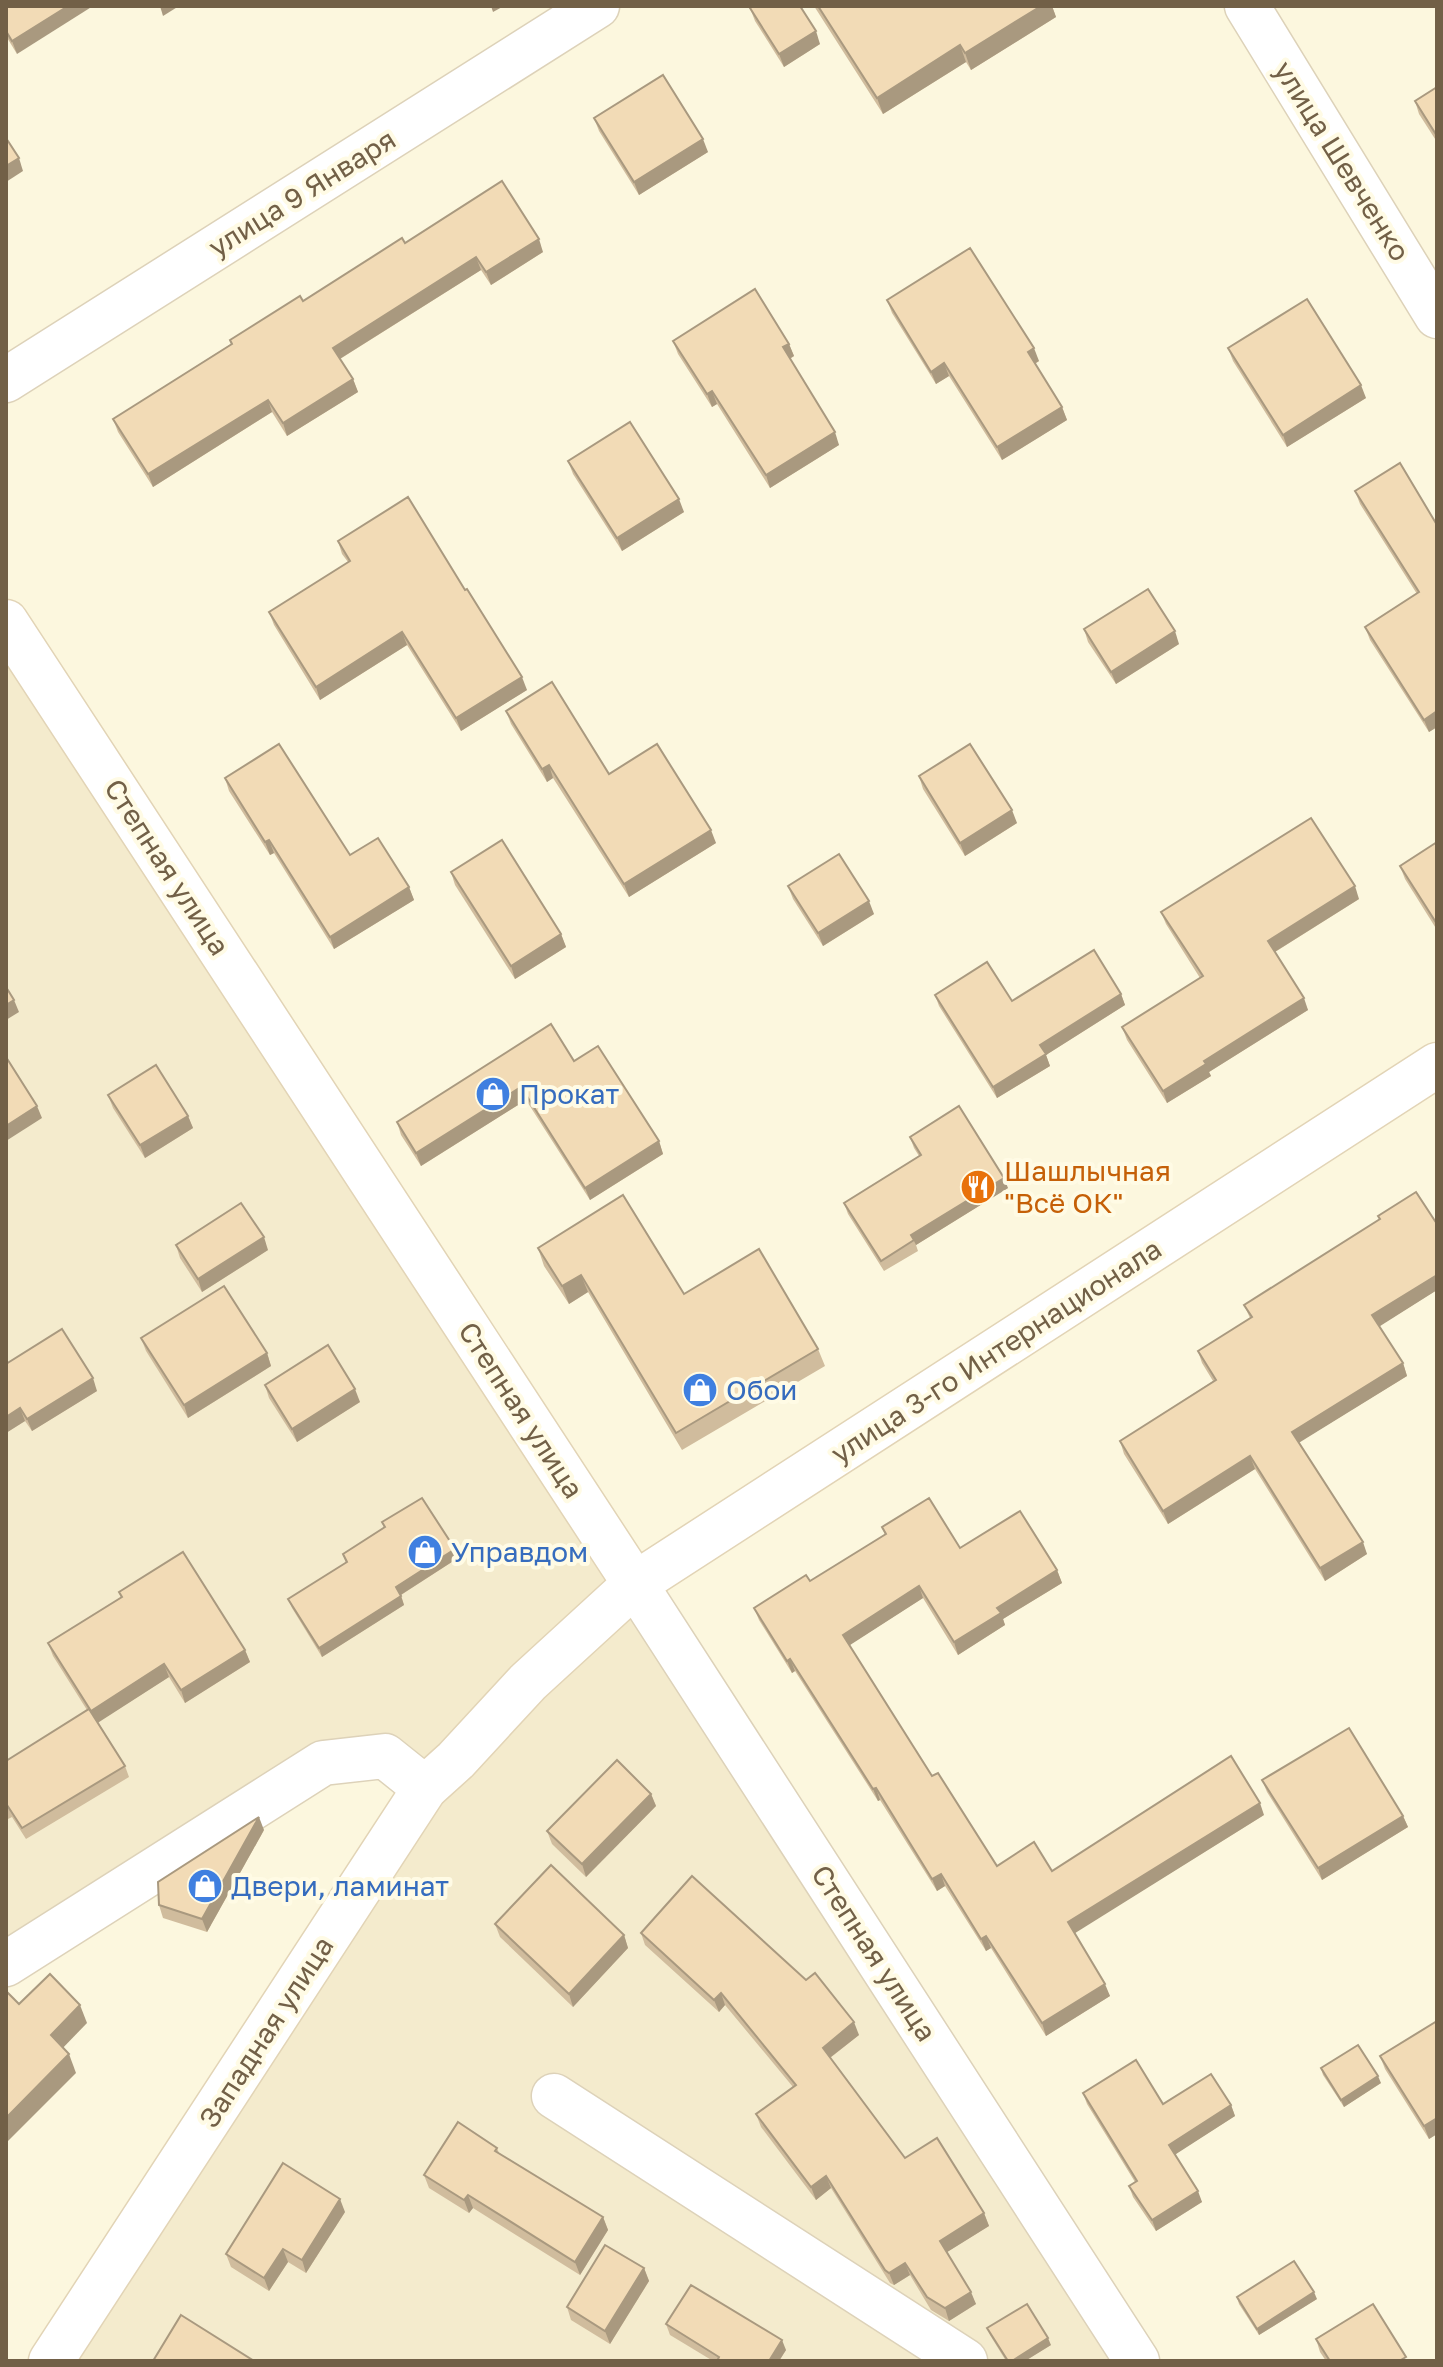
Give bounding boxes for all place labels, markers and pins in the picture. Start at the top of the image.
shop icon: Прокат [474,1075,512,1113]
place label: Прокат [519,1077,619,1110]
place label: Шашлычная "Всё ОК" [1004,1154,1171,1219]
restaurant icon: Шашлычная "Всё ОК" [959,1168,997,1206]
shop icon: Обои [681,1371,719,1409]
place label: Обои [726,1373,797,1406]
shop icon: Управдом [406,1533,444,1571]
place label: Управдом [451,1535,588,1568]
shop icon: Двери, ламинат [186,1867,224,1905]
place label: Двери, ламинат [231,1869,449,1902]

